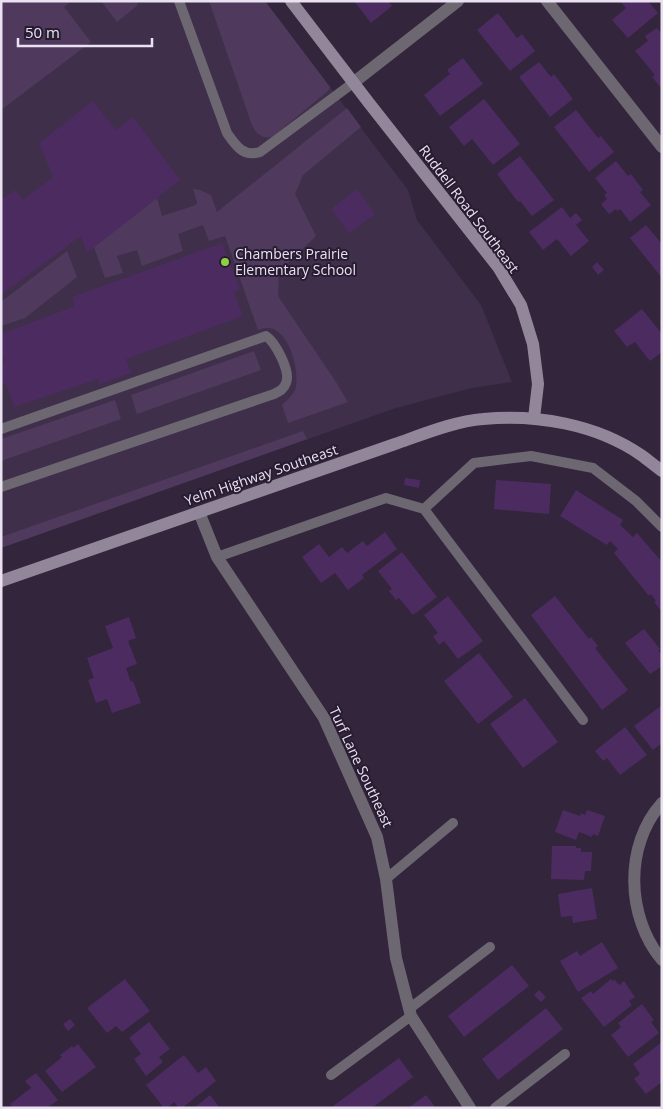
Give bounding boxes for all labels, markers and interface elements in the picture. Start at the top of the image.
scale bar [18,15,151,47]
text: 50 m [25,22,60,42]
street label: Ruddell Road Southeast [415,141,524,277]
place label: Chambers Prairie Elementary School [235,244,356,279]
marker: Chambers Prairie Elementary School [219,256,231,268]
street label: Yelm Highway Southeast [182,439,340,510]
street label: Turf Lane Southeast [325,703,398,830]

